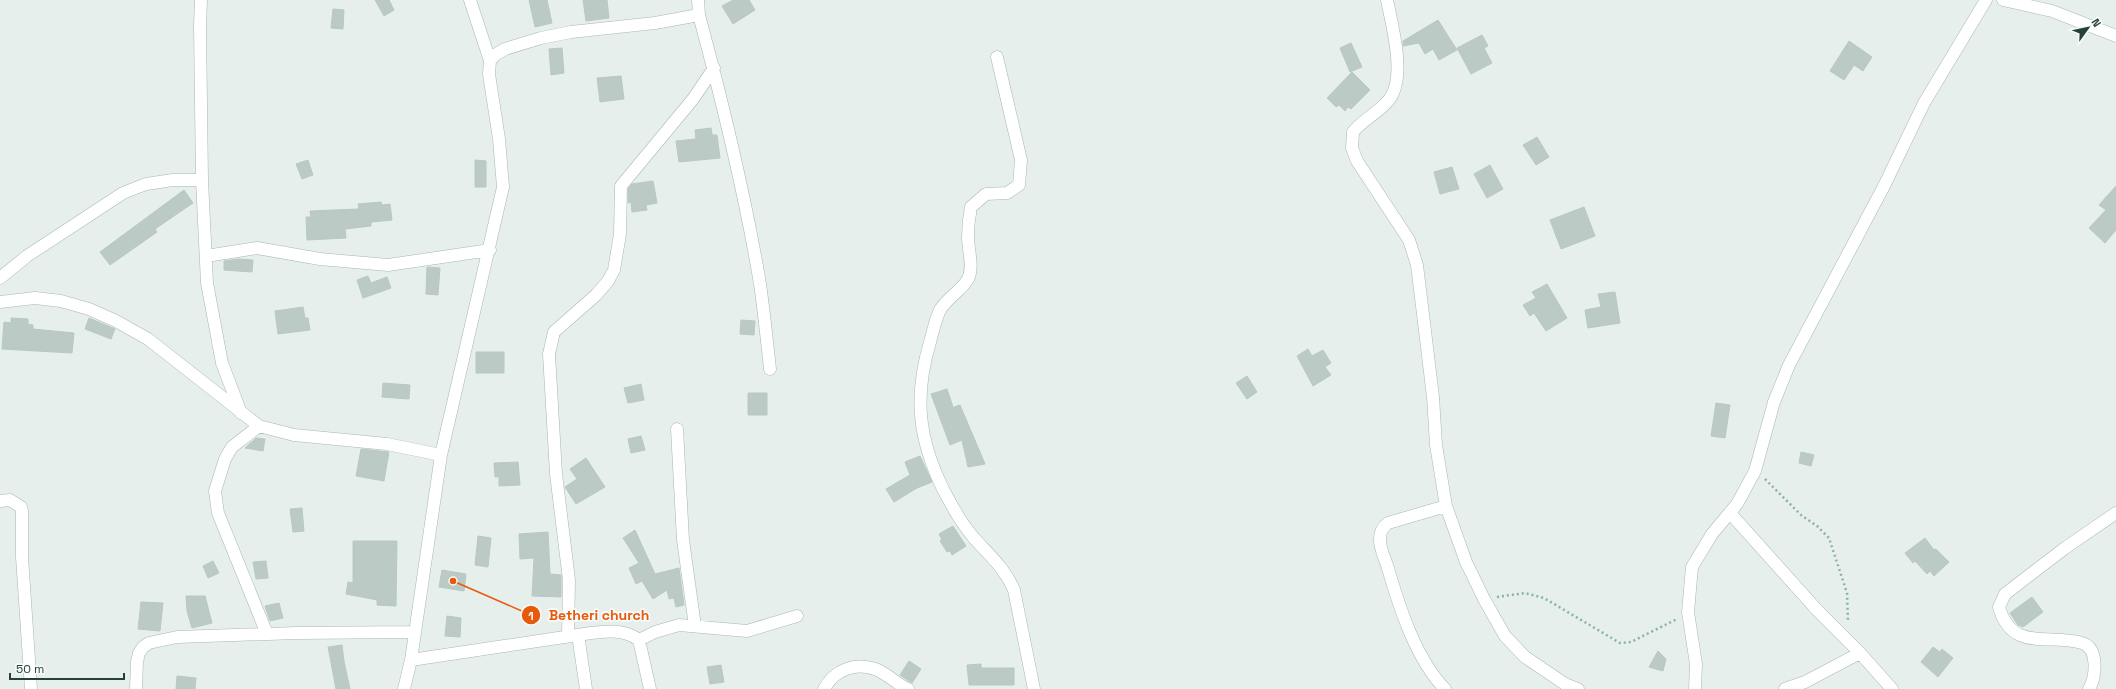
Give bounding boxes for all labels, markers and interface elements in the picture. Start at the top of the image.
north arrow [2068,8,2108,48]
text: N [2089,16,2104,29]
callout: Betheri church [521,602,657,628]
text: Betheri church [549,606,649,624]
text: 1 [528,608,534,624]
scale bar [10,655,124,681]
text: 50 m [16,661,44,677]

